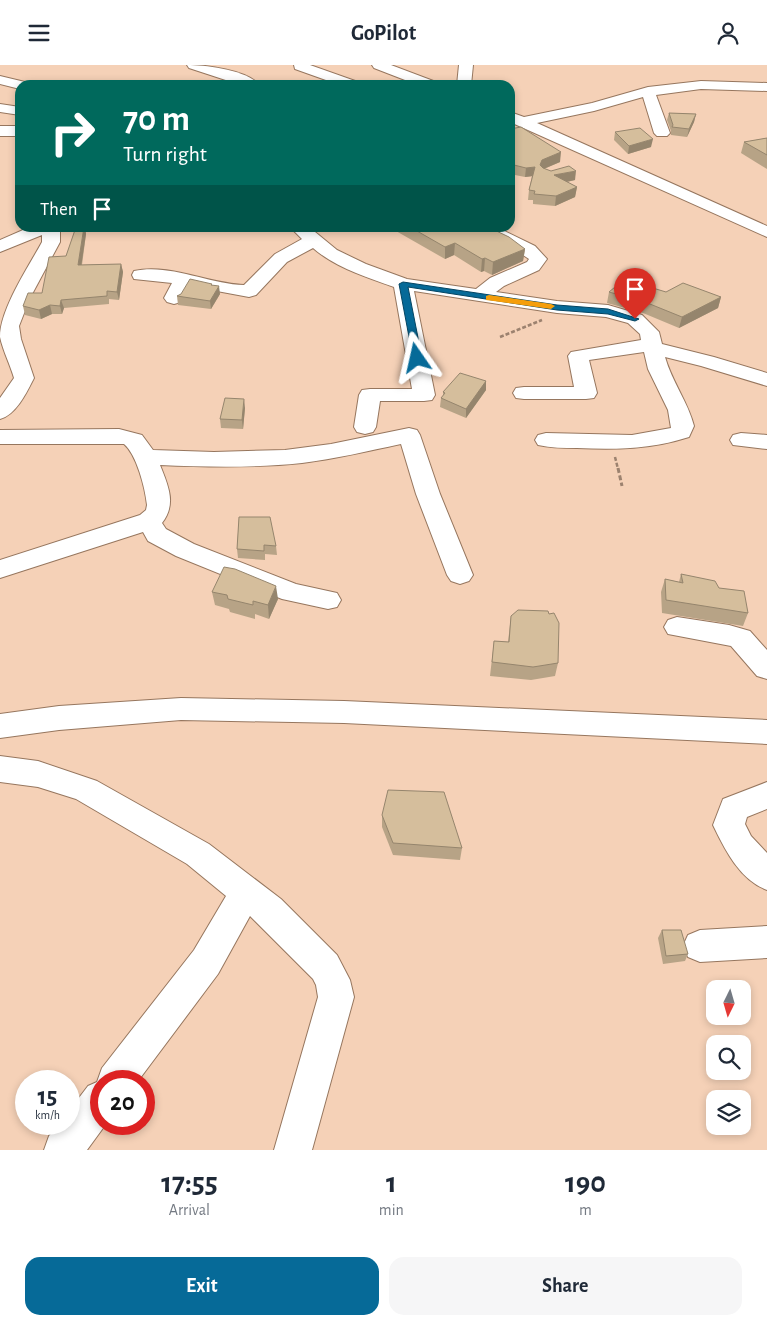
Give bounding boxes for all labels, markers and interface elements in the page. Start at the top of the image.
icon: menu [25,19,53,47]
icon: person [714,19,742,47]
text: GoPilot [351,22,416,44]
icon: right [40,100,105,165]
text: 70 m [123,102,190,137]
text: Turn right [123,143,207,165]
icon: arrive [88,195,116,223]
text: Then [40,200,78,219]
pin [614,268,656,319]
icon: arrive [621,275,649,303]
position arrow [390,331,442,383]
north arrow [706,980,751,1025]
map controls [706,980,751,1135]
button: search [706,1035,751,1080]
speed limit sign: 20 [90,1070,155,1135]
text: 15 [38,1084,57,1109]
button: layers [706,1090,751,1135]
text: km/h [35,1109,60,1121]
text: 17:55 [161,1168,218,1198]
text: 1 [386,1168,397,1198]
text: 190 [565,1168,606,1198]
text: Arrival [169,1202,210,1218]
text: min [379,1202,404,1218]
text: m [579,1202,592,1218]
button: Exit [25,1257,379,1315]
button: Share [389,1257,742,1315]

